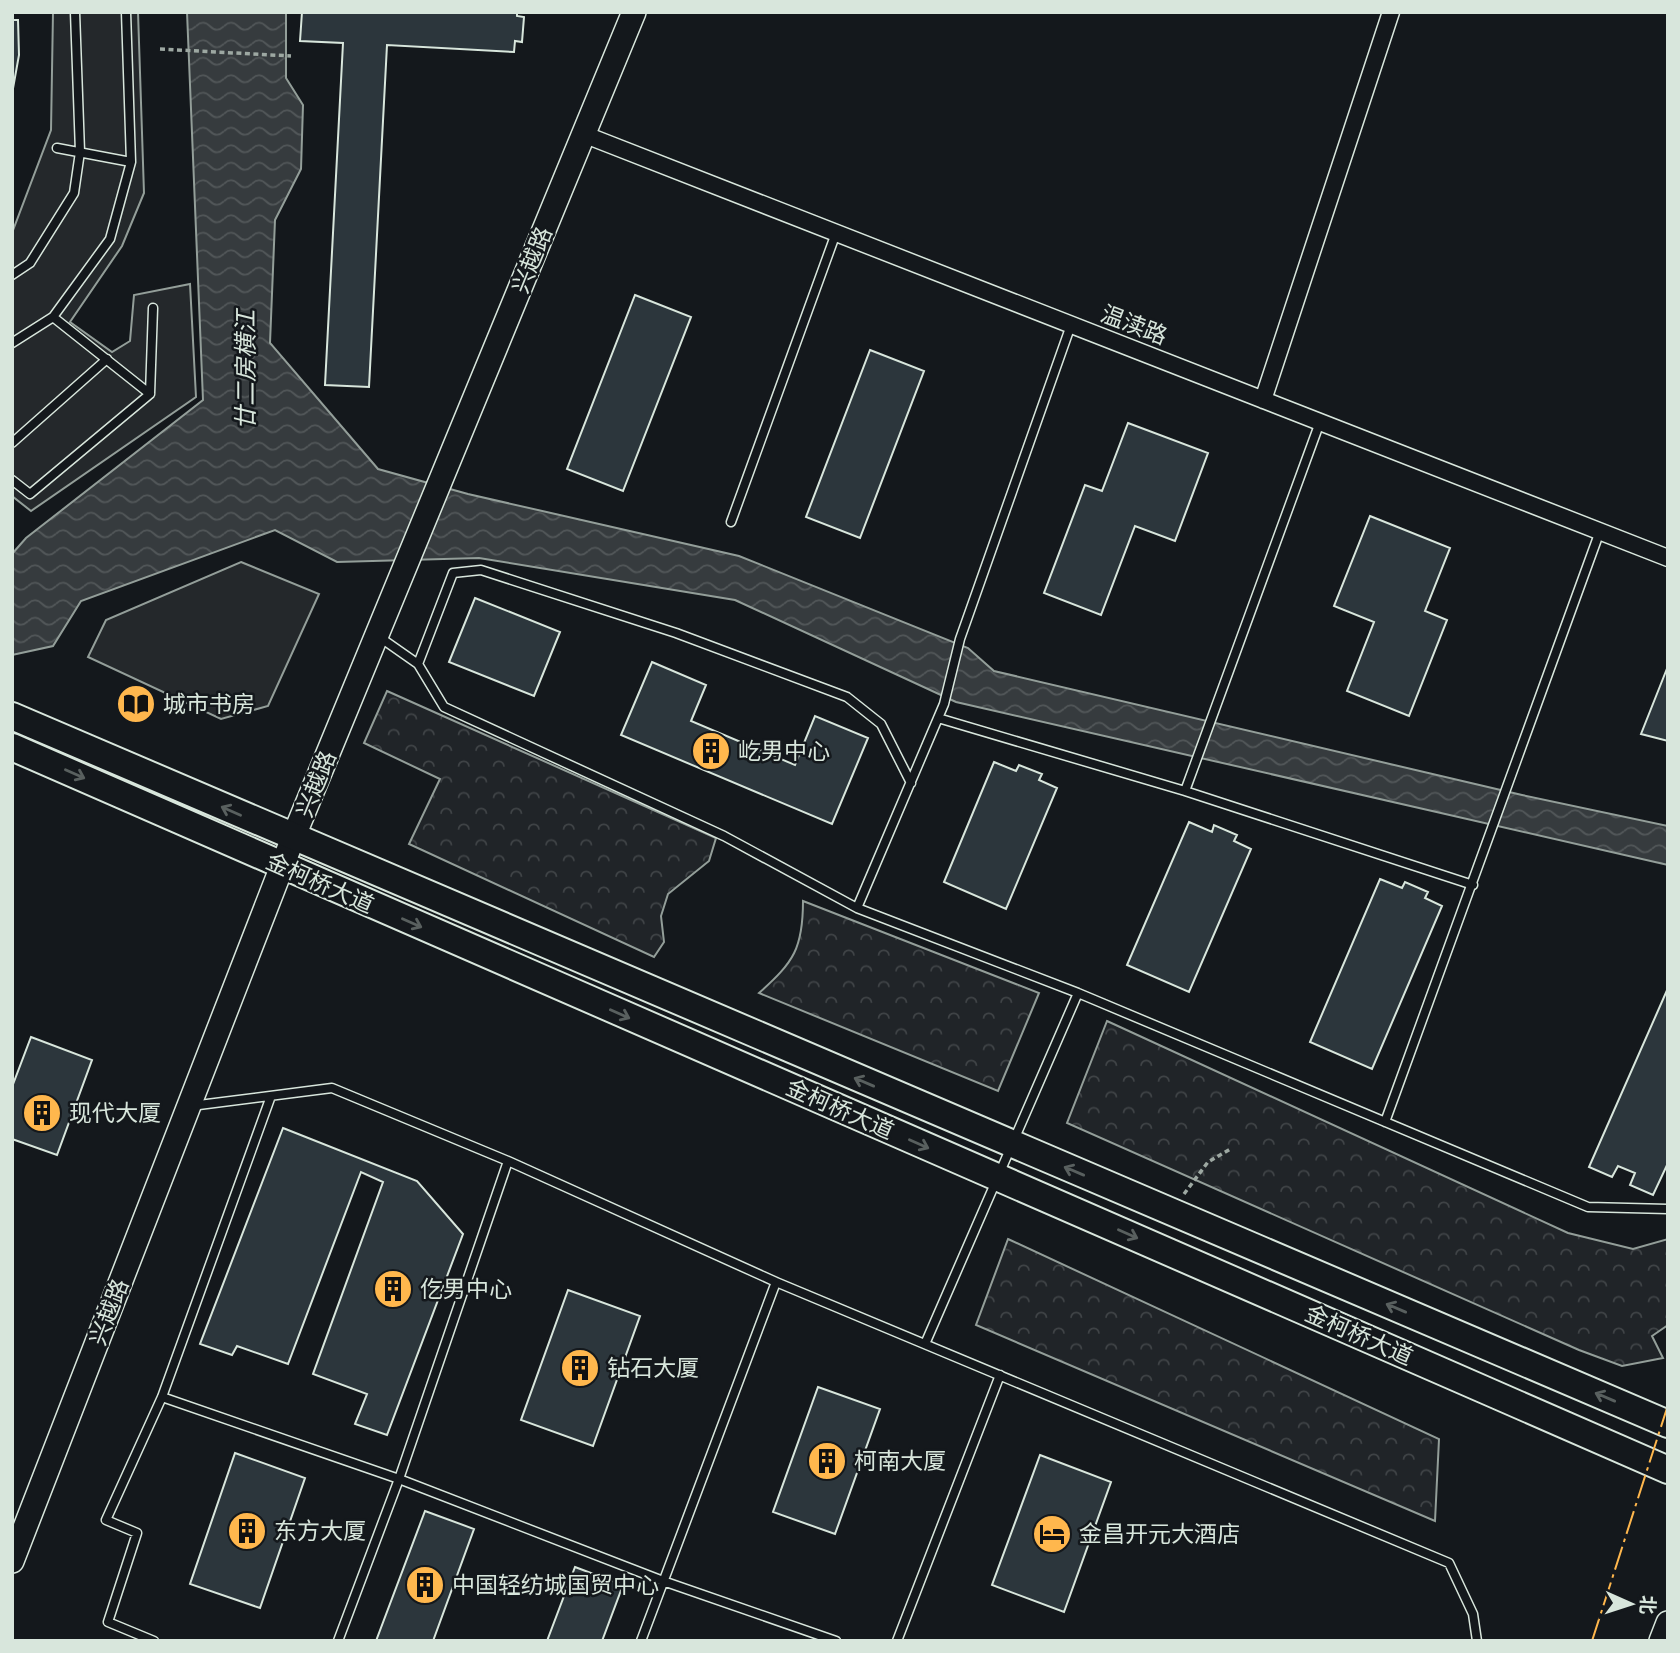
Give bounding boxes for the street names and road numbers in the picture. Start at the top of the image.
street label: 兴越路 [505,222,557,297]
street label: 温渎路 [1097,299,1172,350]
street label: 兴越路 [289,746,341,821]
street label: 金柯桥大道 [262,846,379,918]
street label: 金柯桥大道 [782,1072,899,1144]
street label: 兴越路 [83,1274,134,1349]
street label: 金柯桥大道 [1301,1298,1418,1370]

